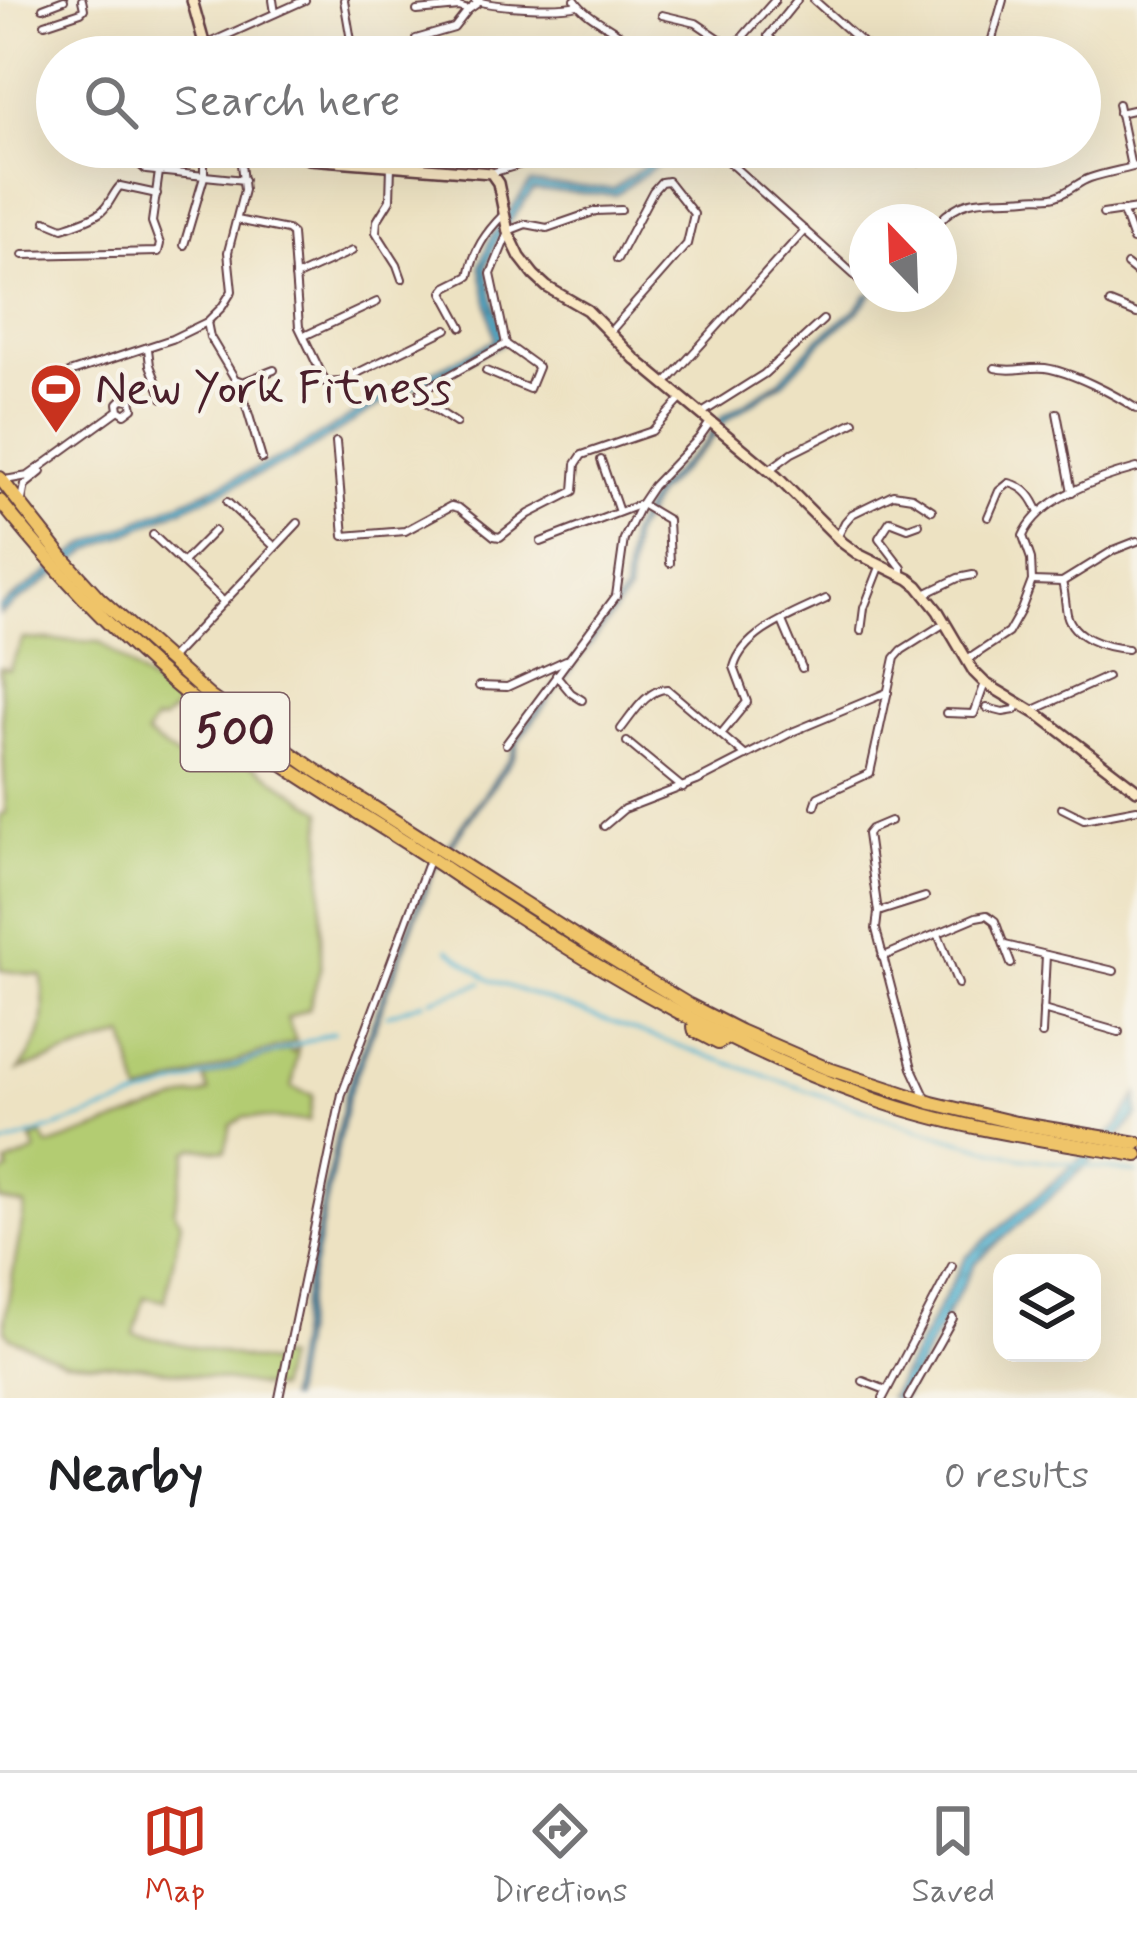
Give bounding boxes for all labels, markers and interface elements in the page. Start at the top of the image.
search box [36,36,1101,168]
icon: search [78,69,144,135]
text: Search here [174,73,401,132]
north arrow [849,204,957,312]
place label: New York Fitness [95,358,452,421]
sports icon: New York Fitness [28,361,84,435]
road number: 500 [181,693,289,771]
map controls [993,1254,1101,1362]
button: layers [993,1254,1101,1362]
text: Nearby [48,1443,203,1509]
text: 0 results [944,1451,1089,1502]
tab: Map [142,1798,208,1914]
tab: Directions [492,1798,628,1914]
tab: Saved [912,1798,995,1914]

